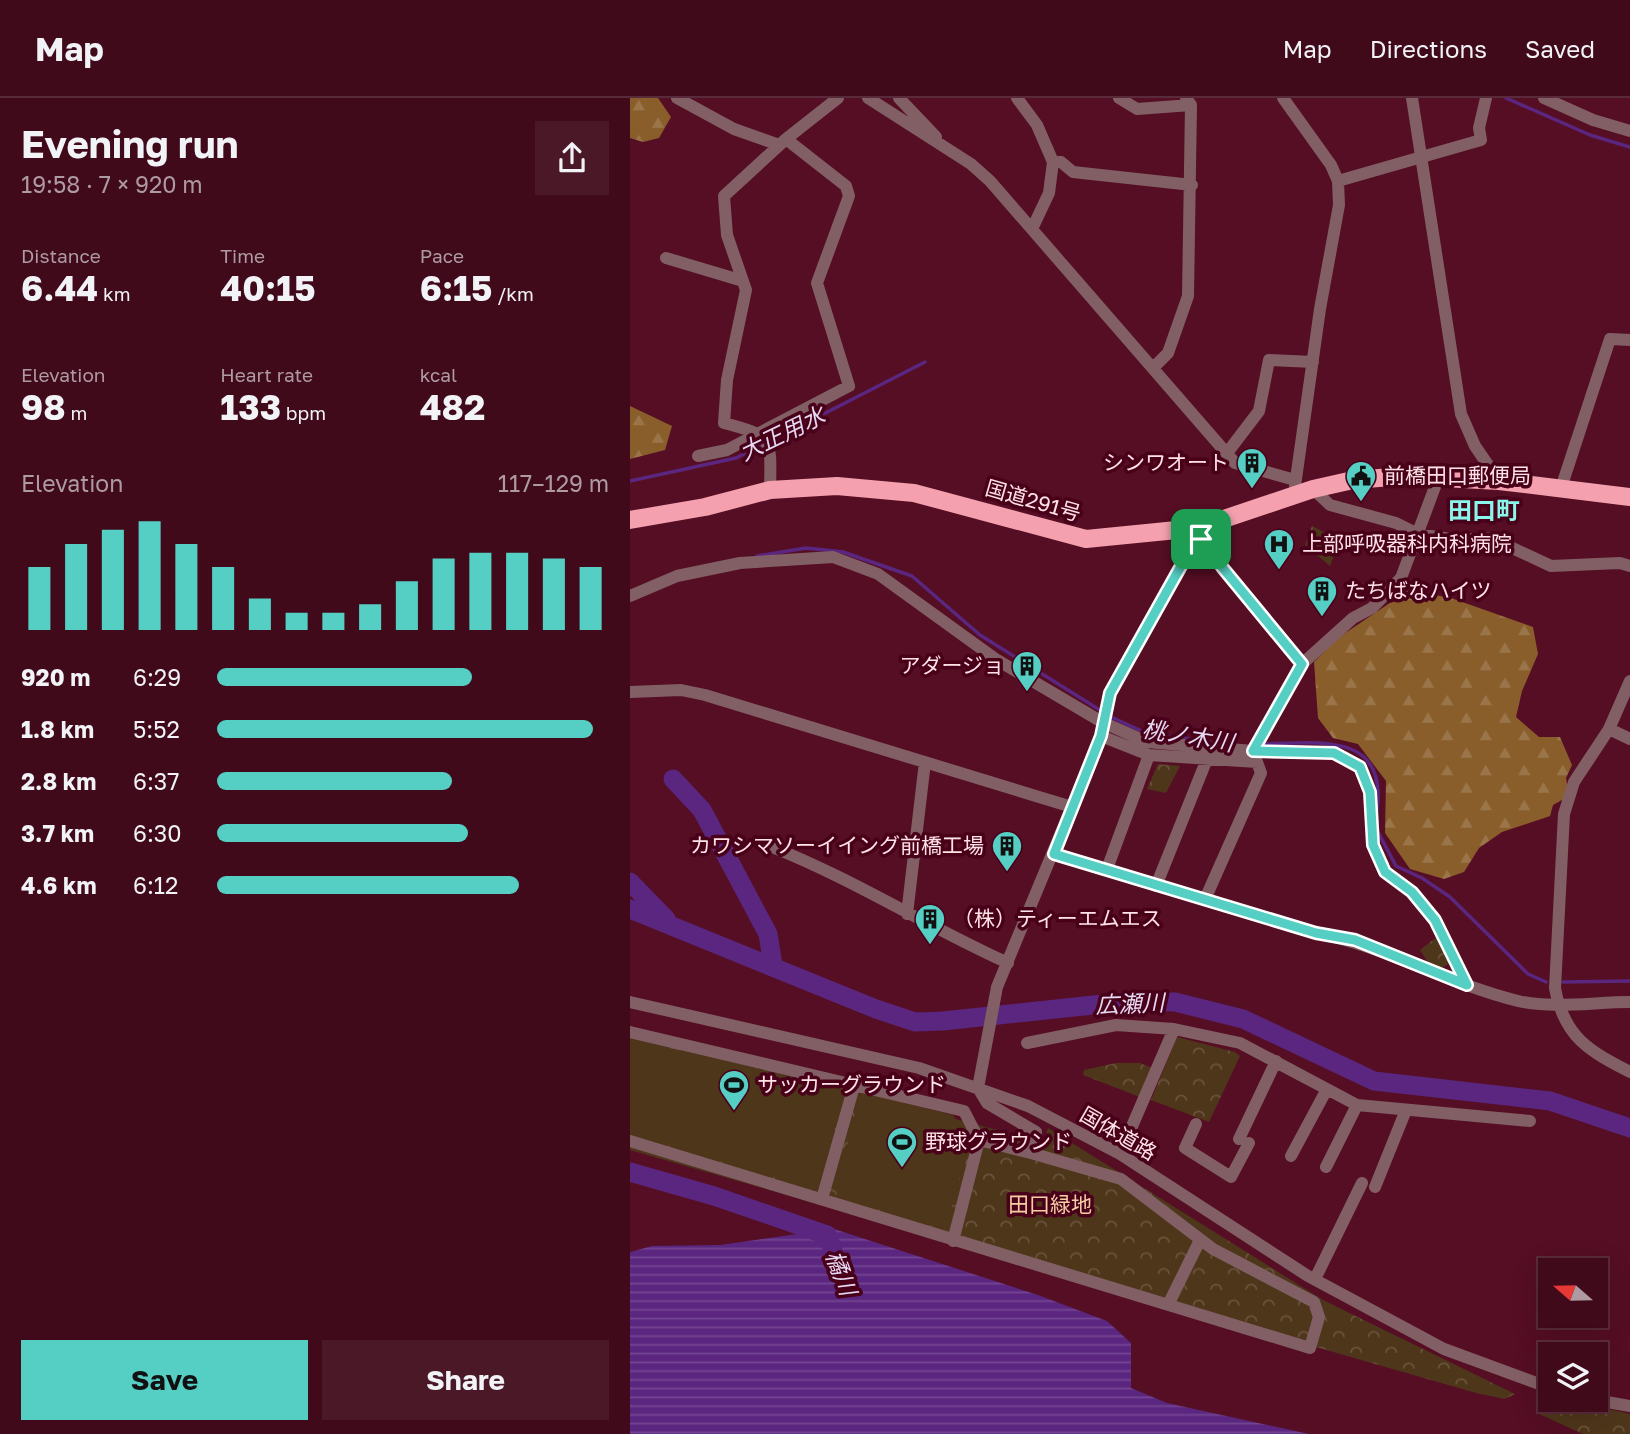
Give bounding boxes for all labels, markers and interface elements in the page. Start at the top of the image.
text: Map [35,29,104,68]
text: Map [1283,34,1332,63]
text: Directions [1370,34,1487,63]
text: Saved [1525,34,1595,63]
text: Evening run [21,121,239,166]
button: share [535,121,609,195]
text: 19:58 · 7 × 920 m [21,170,203,198]
text: Distance [21,244,101,267]
text: Time [220,244,265,267]
text: Pace [420,244,464,267]
text: 6.44 [21,267,98,309]
text: 40:15 [220,267,316,309]
text: 6:15 [420,267,492,309]
text: km [98,282,131,305]
text: /km [492,282,534,305]
text: Elevation [21,363,106,386]
text: Heart rate [220,363,313,386]
text: kcal [420,363,457,386]
text: 98 [21,386,66,428]
text: 133 [220,386,281,428]
text: 482 [420,386,485,428]
water label: 大正用水 [734,399,832,466]
text: m [66,401,87,424]
text: bpm [281,401,326,424]
building icon: シンワオート [1235,446,1269,490]
place label: シンワオート [1103,449,1229,475]
public building icon: 前橋田口郵便局 [1344,459,1378,503]
place label: 前橋田口郵便局 [1384,462,1531,488]
text: Elevation [21,469,123,497]
text: 117–129 m [498,469,609,497]
street label: 国道291号 [983,474,1084,526]
district label: 田口町 [1448,495,1520,524]
pin [1171,509,1231,569]
icon: arrive [1182,520,1220,558]
hospital icon: 上部呼吸器科内科病院 [1262,527,1296,571]
place label: 上部呼吸器科内科病院 [1302,530,1512,556]
building icon: たちばなハイツ [1305,574,1339,618]
place label: たちばなハイツ [1345,577,1492,603]
building icon: アダージョ [1010,649,1044,693]
place label: アダージョ [899,652,1004,678]
text: 920 m [21,663,90,691]
text: 6:29 [133,663,181,691]
water label: 桃ノ木川 [1141,714,1239,757]
text: 1.8 km [21,715,94,743]
text: 5:52 [133,715,180,743]
text: 2.8 km [21,767,96,795]
text: 6:37 [133,767,179,795]
text: 3.7 km [21,819,94,847]
text: 6:30 [133,819,182,847]
building icon: カワシマソーイイング前橋工場 [990,829,1024,873]
place label: カワシマソーイイング前橋工場 [690,832,984,858]
text: 4.6 km [21,871,97,899]
text: 6:12 [133,871,178,899]
building icon: （株）ティーエムエス [913,902,947,946]
place label: （株）ティーエムエス [953,905,1162,931]
water label: 広瀬川 [1095,988,1168,1018]
sports icon: サッカーグラウンド [717,1068,751,1112]
place label: サッカーグラウンド [757,1071,946,1097]
street label: 国体道路 [1076,1101,1161,1165]
sports icon: 野球グラウンド [885,1125,919,1169]
place label: 野球グラウンド [925,1128,1072,1154]
park label: 田口緑地 [1008,1191,1092,1217]
water label: 橘川 [821,1246,864,1302]
north arrow [1538,1258,1608,1328]
map controls [1538,1258,1608,1412]
button: Save [21,1340,308,1420]
button: Share [322,1340,609,1420]
button: layers [1538,1342,1608,1412]

